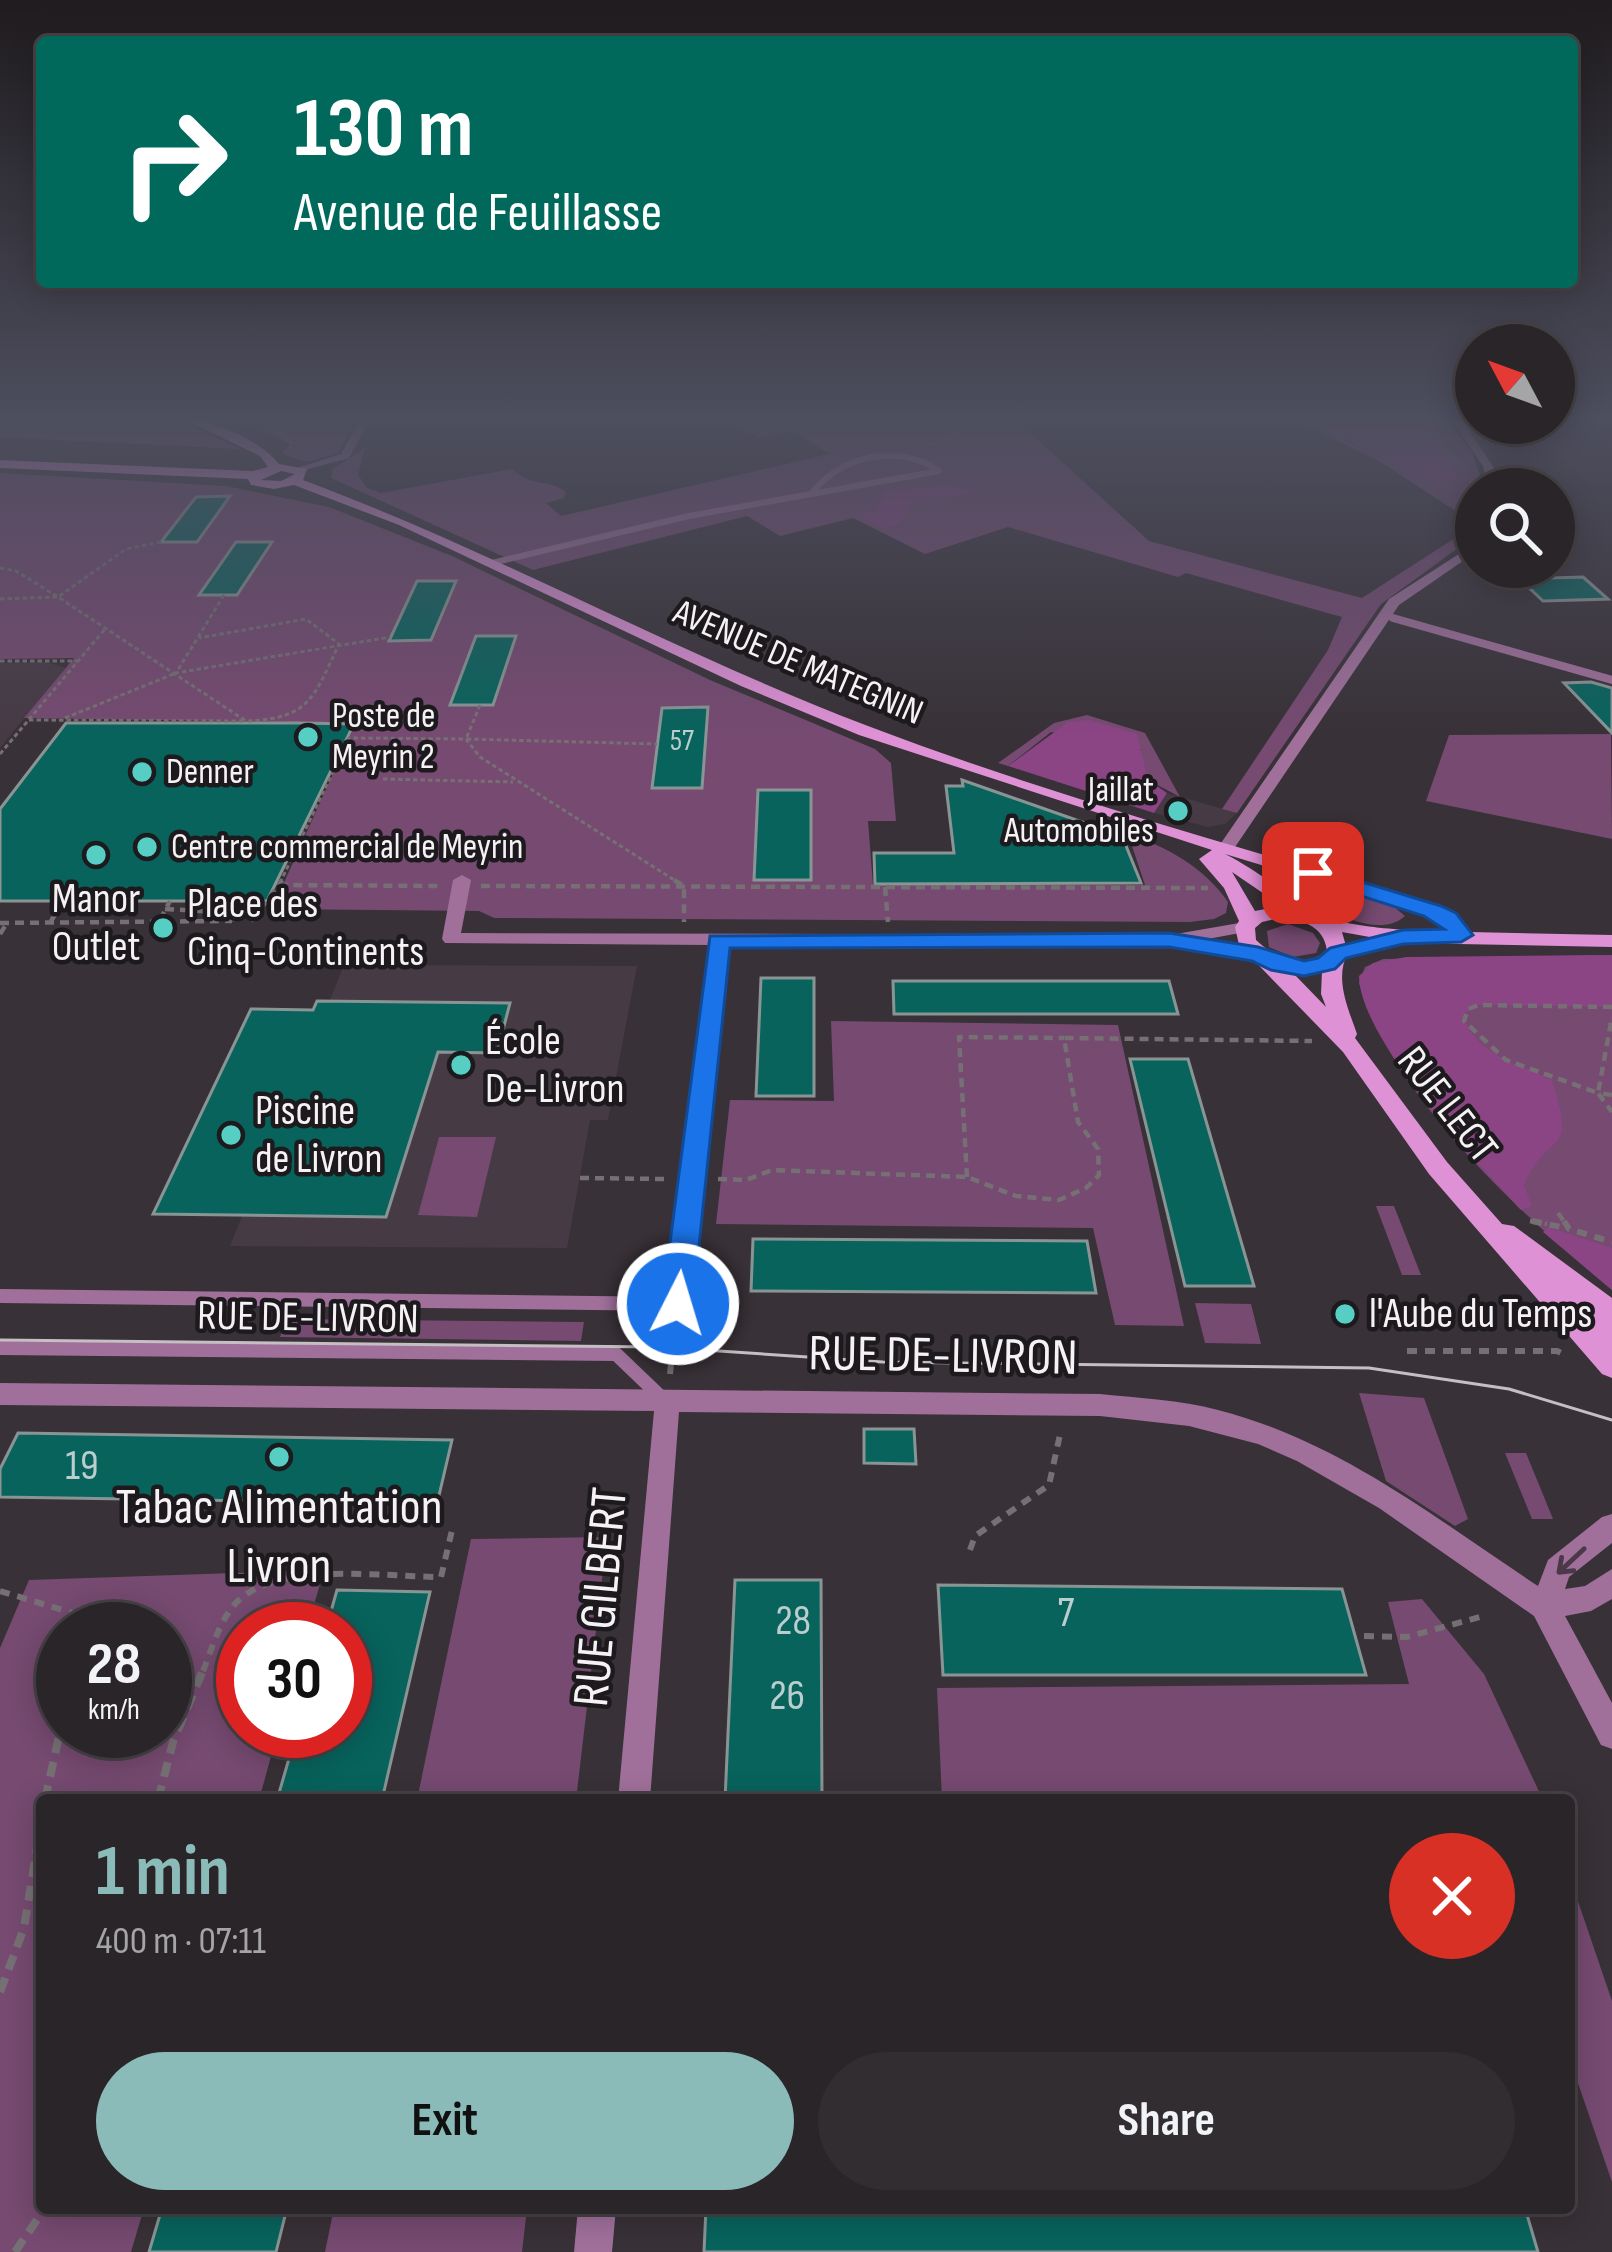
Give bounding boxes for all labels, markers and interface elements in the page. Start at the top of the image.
text: 130 m [294,79,473,180]
icon: right [96,84,252,240]
text: Avenue de Feuillasse [294,181,662,246]
north arrow [1455,324,1575,444]
map controls [1455,324,1575,588]
button: search [1455,468,1575,588]
street label: AVENUE DE MATEGNIN [666,591,929,735]
place label: Poste de Meyrin 2 [332,695,435,779]
house number: 57 [670,723,694,759]
marker: Poste de Meyrin 2 [295,724,321,750]
place label: Denner [166,751,254,794]
marker: Denner [129,759,155,785]
place label: Jaillat Automobiles [1003,769,1154,853]
marker: Jaillat Automobiles [1165,798,1191,824]
pin [1262,822,1364,924]
place label: Centre commercial de Meyrin [171,826,523,869]
marker: Centre commercial de Meyrin [134,834,160,860]
icon: arrive [1280,840,1346,906]
marker: Manor Outlet [83,842,109,868]
place label: Manor Outlet [52,874,140,973]
place label: Place des Cinq-Continents [187,879,424,978]
marker: Place des Cinq-Continents [150,915,176,941]
place label: École De-Livron [485,1016,624,1115]
street label: RUE LECT [1386,1037,1508,1173]
marker: École De-Livron [448,1052,474,1078]
place label: Piscine de Livron [255,1086,382,1185]
marker: Piscine de Livron [218,1122,244,1148]
position arrow [615,1241,741,1367]
place label: l'Aube du Temps [1369,1289,1592,1340]
street label: RUE DE-LIVRON [197,1291,419,1345]
marker: l'Aube du Temps [1332,1301,1358,1327]
street label: RUE DE-LIVRON [808,1323,1078,1389]
house number: 19 [65,1441,99,1492]
marker: Tabac Alimentation Livron [266,1444,292,1470]
place label: Tabac Alimentation Livron [115,1477,443,1597]
street label: RUE GILBERT [561,1485,641,1709]
one-way arrow [1557,1546,1587,1575]
house number: 7 [1058,1588,1075,1639]
house number: 28 [775,1596,811,1647]
speed limit sign: 30 [216,1602,372,1758]
text: 28 [87,1629,141,1701]
house number: 26 [769,1671,805,1722]
text: km/h [88,1692,140,1728]
text: 1 min [96,1829,230,1916]
button: close [1389,1833,1515,1959]
text: 400 m · 07:11 [96,1918,266,1965]
button: Exit [96,2052,794,2190]
button: Share [818,2052,1515,2190]

